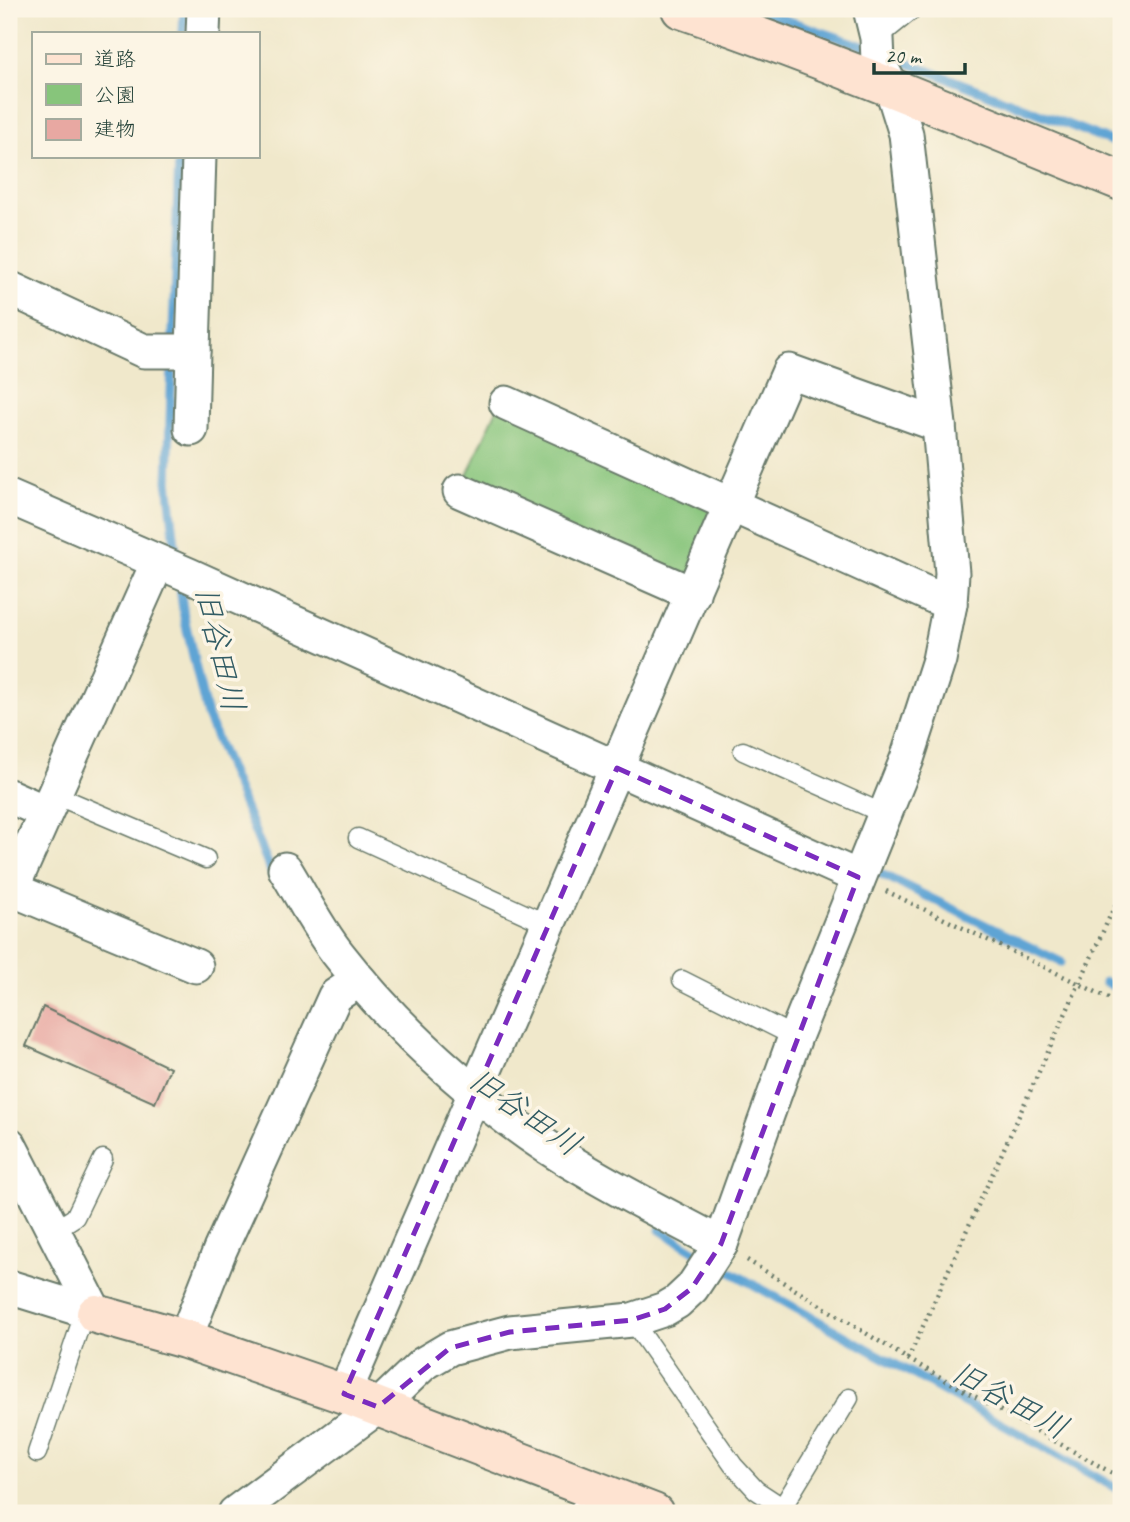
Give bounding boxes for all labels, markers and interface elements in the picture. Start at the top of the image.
legend [32,32,259,158]
scale bar [874,32,965,76]
text: 20 m [885,43,923,69]
text: 道路 [94,46,136,72]
text: 公園 [94,82,136,108]
text: 建物 [94,116,136,142]
water label: 旧谷田川 [186,582,254,716]
water label: 旧谷田川 [461,1058,589,1166]
water label: 旧谷田川 [944,1351,1076,1449]

